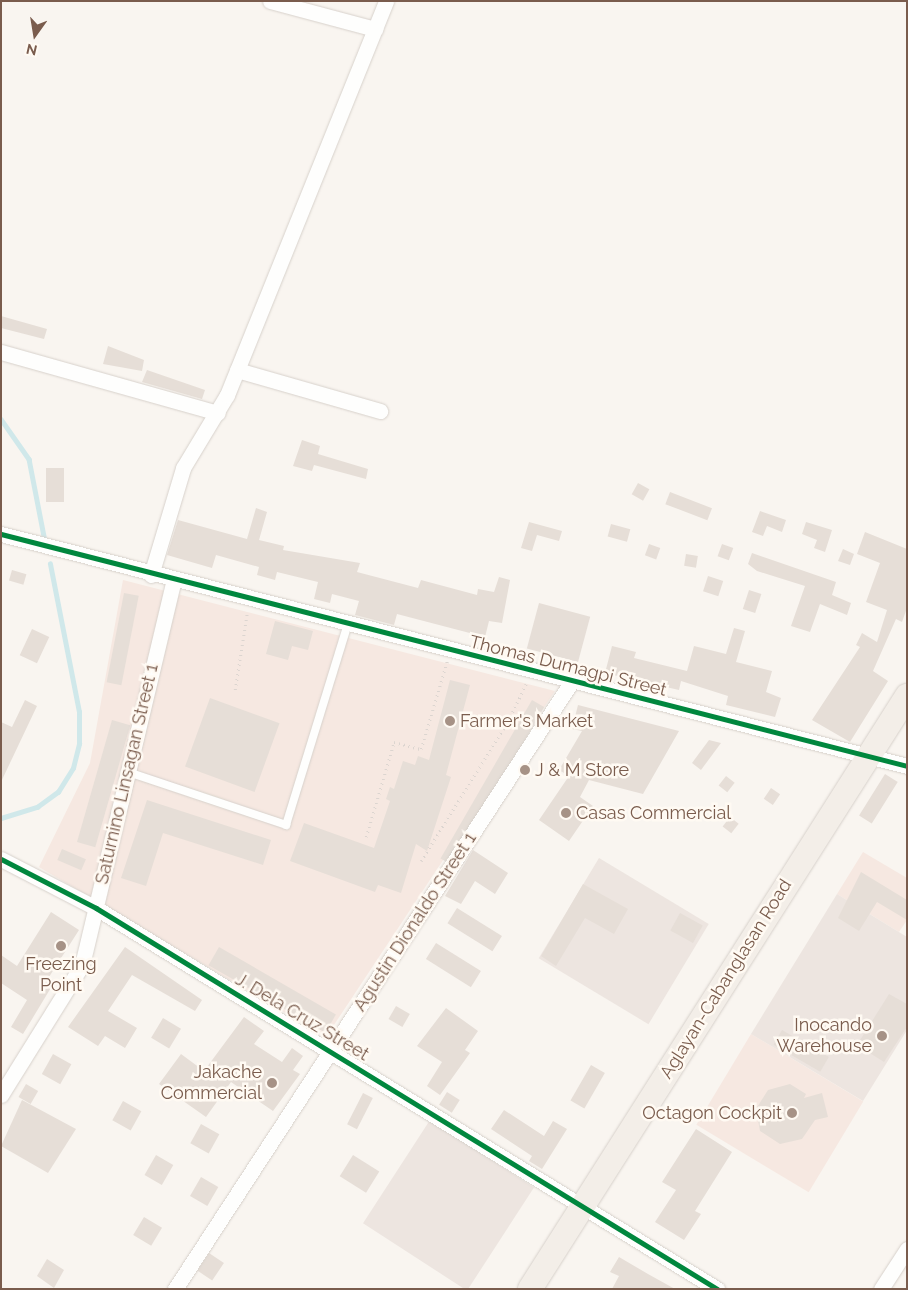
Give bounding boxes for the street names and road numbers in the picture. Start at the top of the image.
street label: Thomas Dumagpi Street [467,631,669,701]
street label: Saturnino Linsagan Street 1 [91,662,163,886]
street label: Agustin Dionaldo Street 1 [349,829,481,1015]
street label: Aglayan-Cabanglasan Road [656,875,796,1083]
street label: J. Dela Cruz Street [231,969,373,1065]

